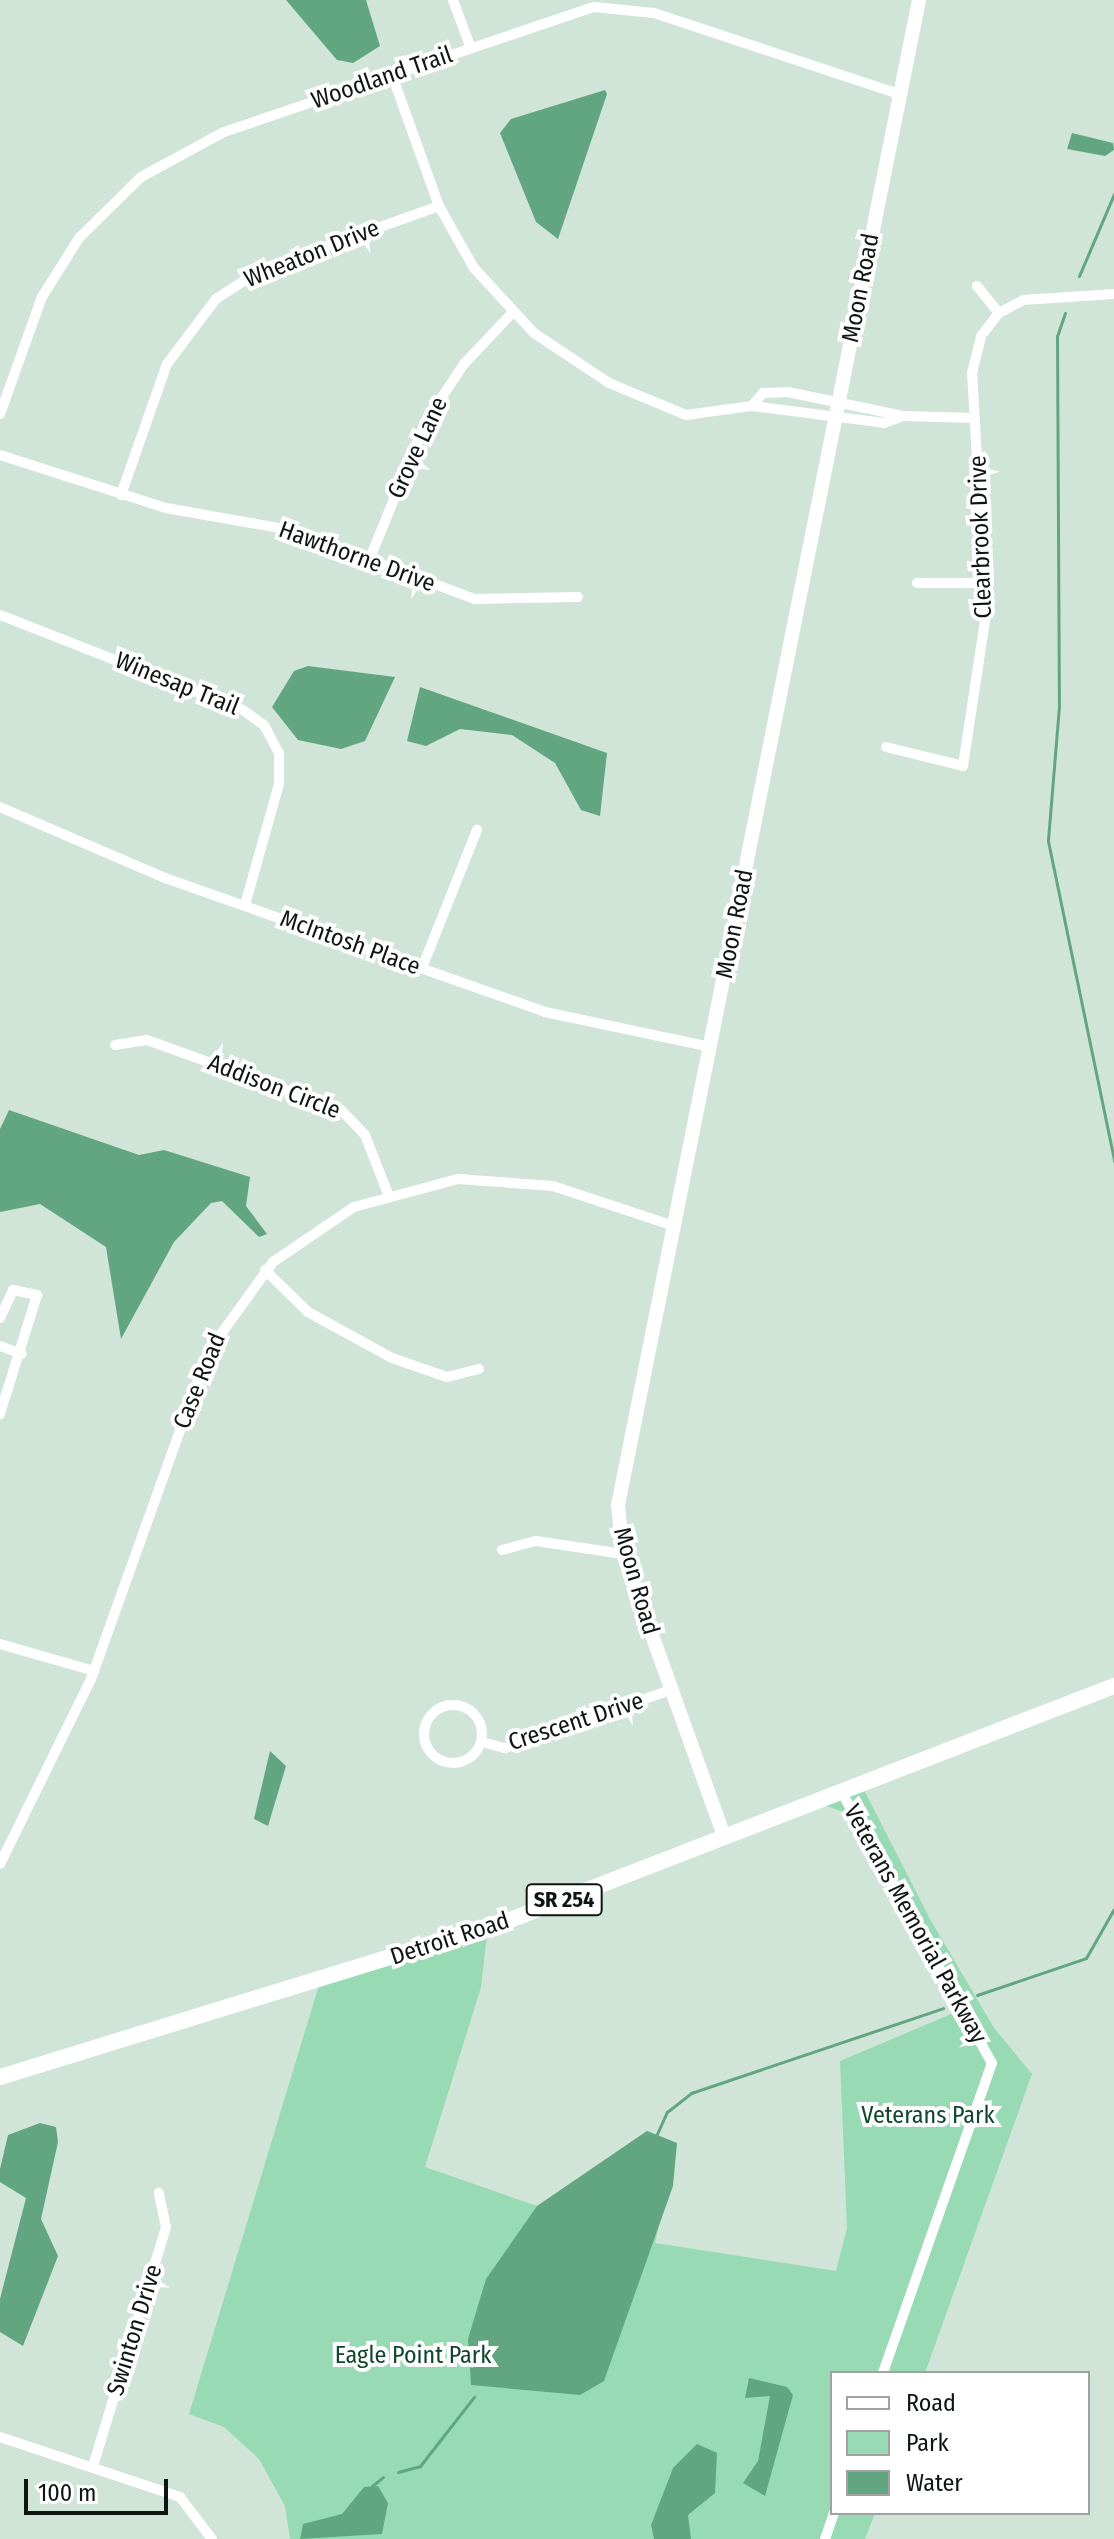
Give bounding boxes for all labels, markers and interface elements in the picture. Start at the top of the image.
street label: Woodland Trail [308,40,456,116]
street label: Wheaton Drive [240,214,384,294]
street label: Moon Road [836,231,886,345]
street label: Grove Lane [382,393,454,503]
street label: Clearbrook Drive [964,455,998,619]
street label: Hawthorne Drive [275,515,439,599]
street label: Winesap Trail [111,646,243,722]
street label: Moon Road [710,867,760,981]
street label: McIntosh Place [276,904,424,982]
street label: Addison Circle [204,1048,344,1126]
street label: Case Road [168,1329,232,1433]
street label: Moon Road [607,1524,665,1638]
street label: Crescent Drive [505,1687,647,1757]
street label: Veterans Memorial Parkway [837,1799,993,2049]
road number: SR 254 [524,1882,604,1918]
street label: Detroit Road [387,1906,513,1972]
park label: Veterans Park [861,2102,995,2130]
street label: Swinton Drive [101,2261,169,2399]
park label: Eagle Point Park [335,2342,491,2370]
legend [830,2371,1090,2515]
text: Road [906,2389,956,2417]
text: Park [906,2429,949,2457]
scale bar [28,2463,172,2513]
text: Water [906,2469,963,2497]
text: 100 m [38,2479,96,2507]

